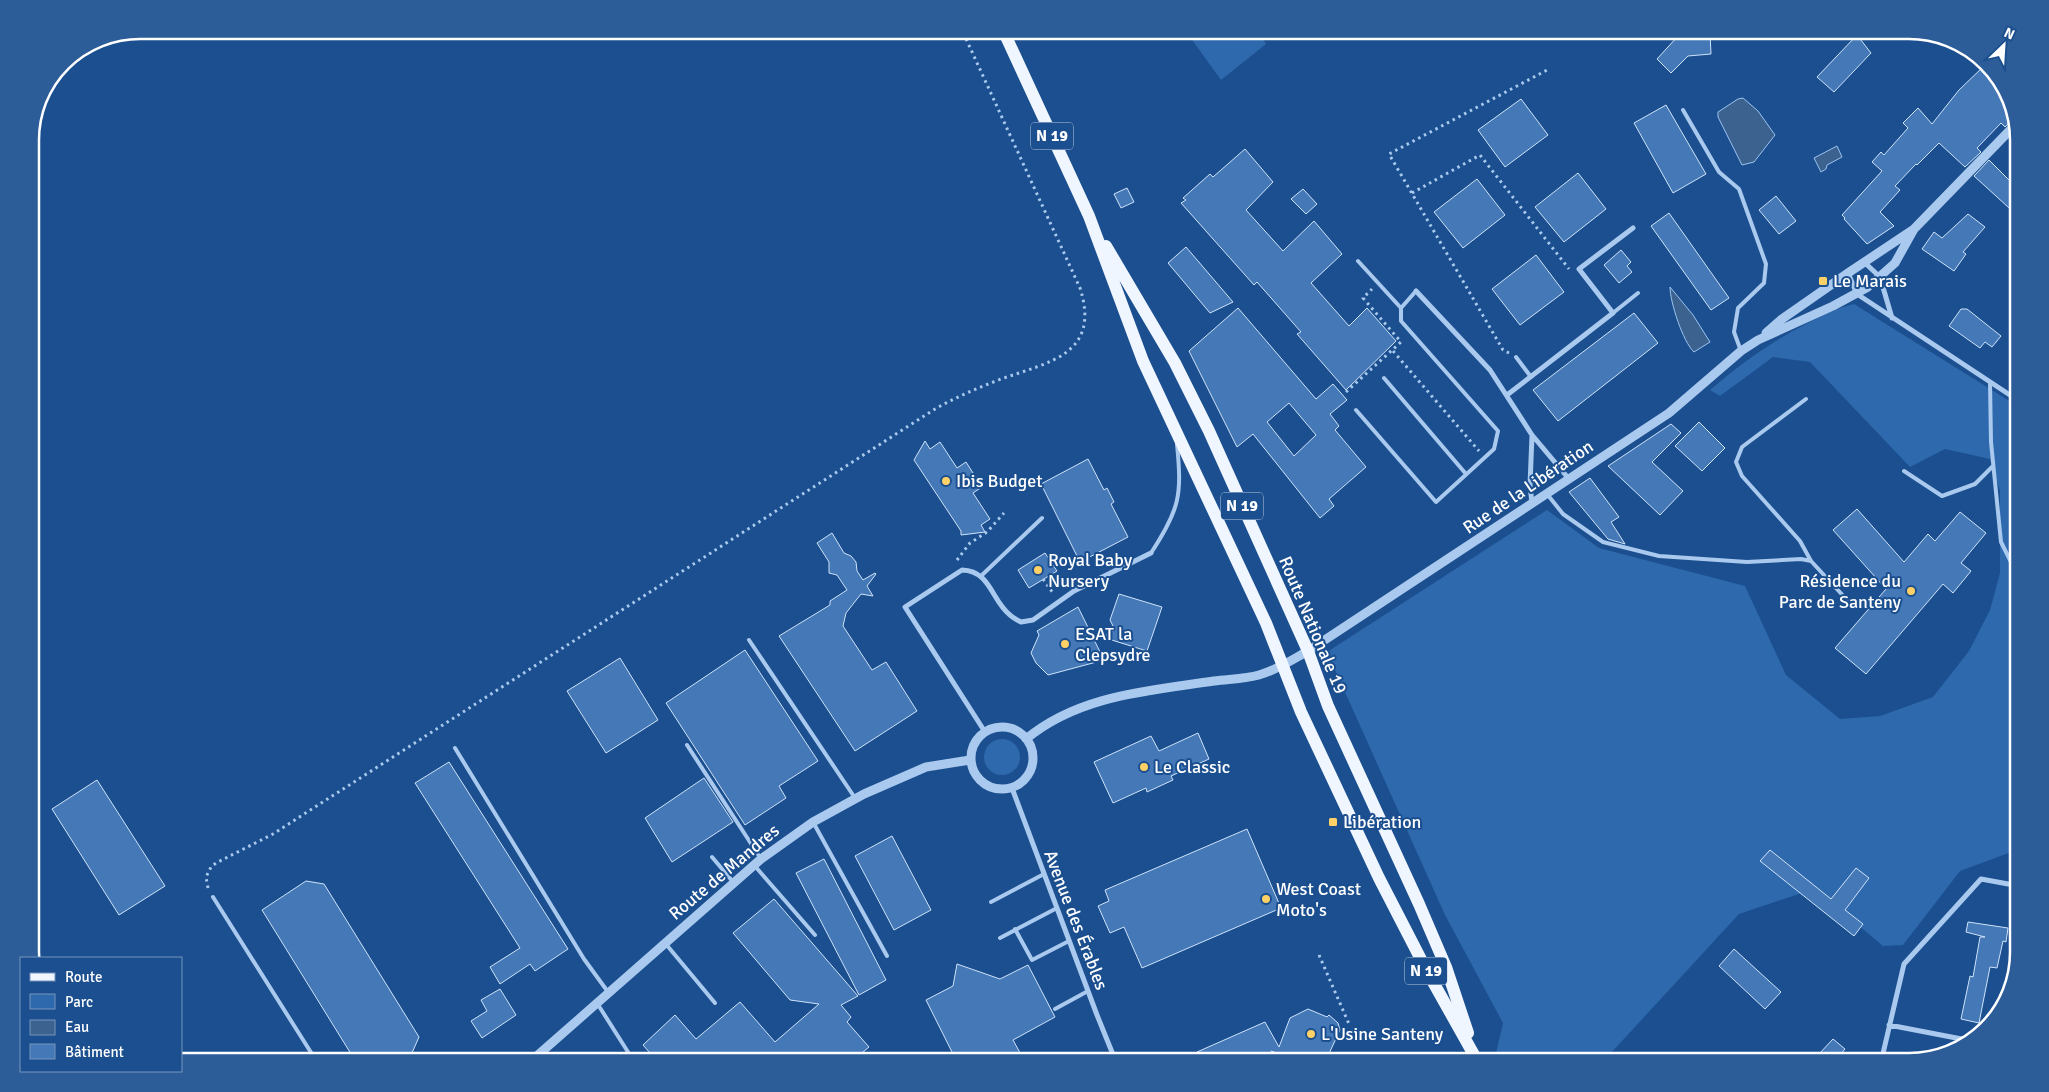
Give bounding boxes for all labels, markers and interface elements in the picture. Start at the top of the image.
north arrow [1979,20,2029,70]
text: N [2001,24,2017,43]
road number: N 19 [1031,122,1073,150]
place label: Le Marais [1833,270,1907,292]
marker: Le Marais [1817,275,1829,287]
street label: Rue de la Libération [1459,435,1597,539]
place label: Ibis Budget [956,470,1043,492]
marker: Ibis Budget [940,475,952,487]
road number: N 19 [1221,492,1263,520]
place label: Royal Baby Nursery [1048,549,1133,592]
street label: Route Nationale 19 [1274,553,1352,697]
marker: Royal Baby Nursery [1032,564,1044,576]
place label: Résidence du Parc de Santeny [1779,570,1902,613]
marker: Résidence du Parc de Santeny [1905,585,1917,597]
place label: ESAT la Clepsydre [1075,623,1151,666]
marker: ESAT la Clepsydre [1059,638,1071,650]
place label: Le Classic [1154,756,1230,778]
marker: Le Classic [1138,761,1150,773]
place label: Libération [1343,811,1421,833]
marker: Libération [1327,816,1339,828]
street label: Route de Mandres [664,819,784,925]
street label: Avenue des Érables [1039,847,1113,993]
place label: West Coast Moto's [1276,878,1361,921]
marker: West Coast Moto's [1260,893,1272,905]
legend [20,957,182,1072]
road number: N 19 [1405,958,1447,984]
text: Route [65,968,102,986]
text: Parc [65,993,93,1011]
text: Eau [65,1018,89,1036]
place label: L'Usine Santeny [1321,1023,1444,1045]
marker: L'Usine Santeny [1305,1028,1317,1040]
text: Bâtiment [65,1043,124,1061]

